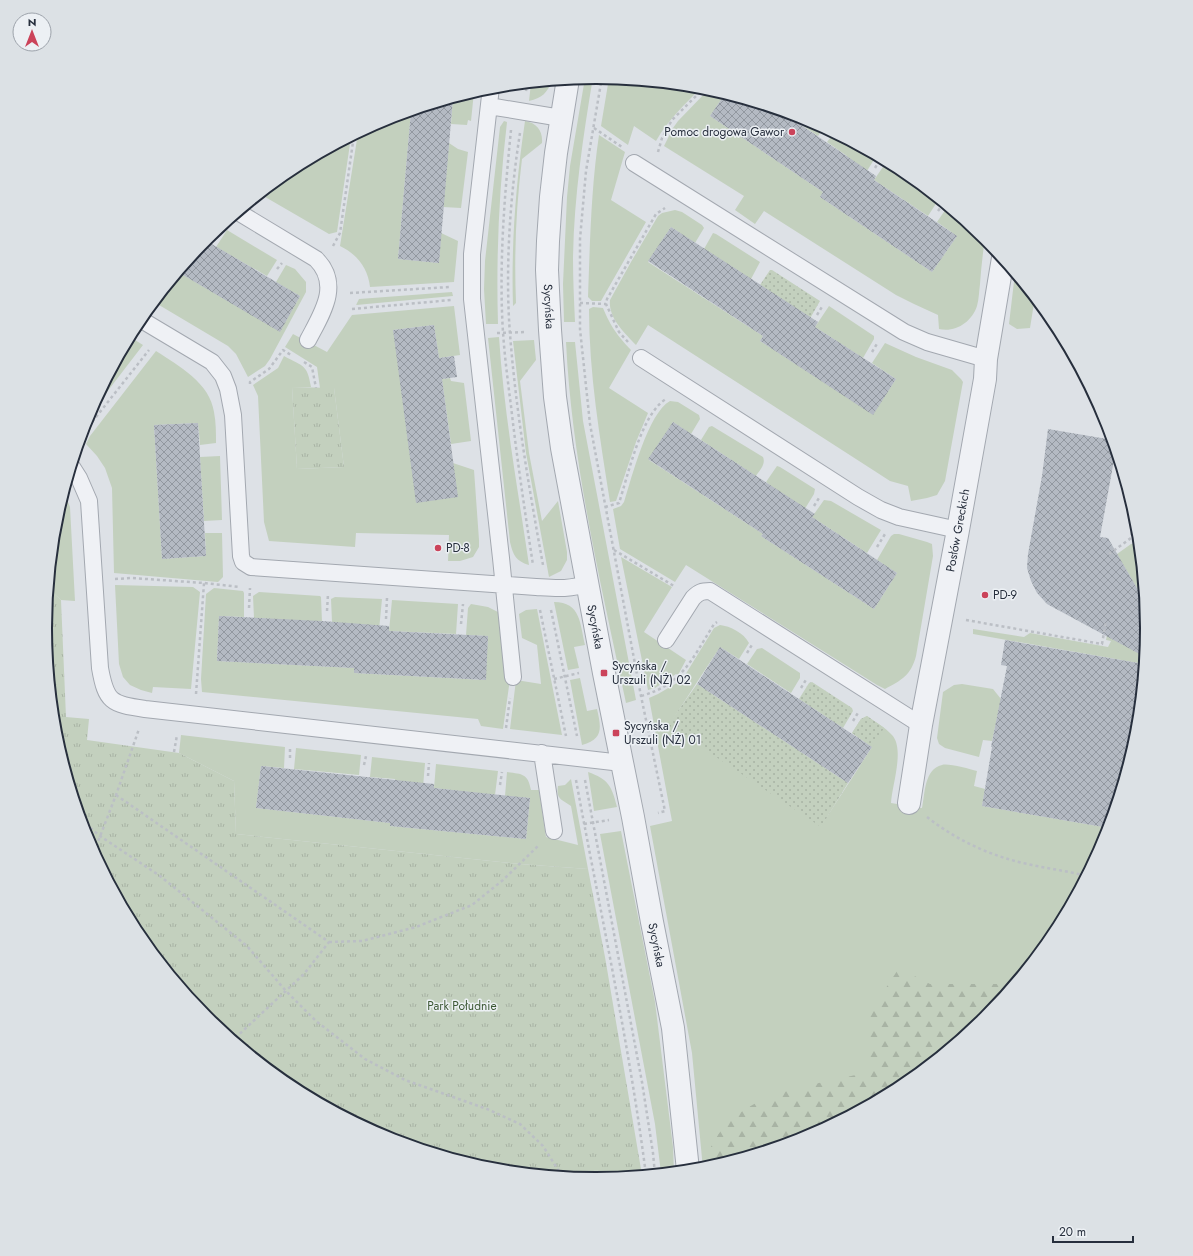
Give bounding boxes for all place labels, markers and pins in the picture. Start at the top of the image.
place label: Pomoc drogowa Gawor [664,123,785,141]
marker: Pomoc drogowa Gawor [787,127,797,137]
place label: PD-8 [446,539,470,557]
marker: PD-8 [433,543,443,553]
place label: PD-9 [993,586,1017,604]
marker: PD-9 [980,590,990,600]
place label: Sycyńska / Urszuli (NŻ) 02 [612,657,691,689]
marker: Sycyńska / Urszuli (NŻ) 02 [599,668,609,678]
place label: Sycyńska / Urszuli (NŻ) 01 [624,717,701,749]
marker: Sycyńska / Urszuli (NŻ) 01 [611,728,621,738]

